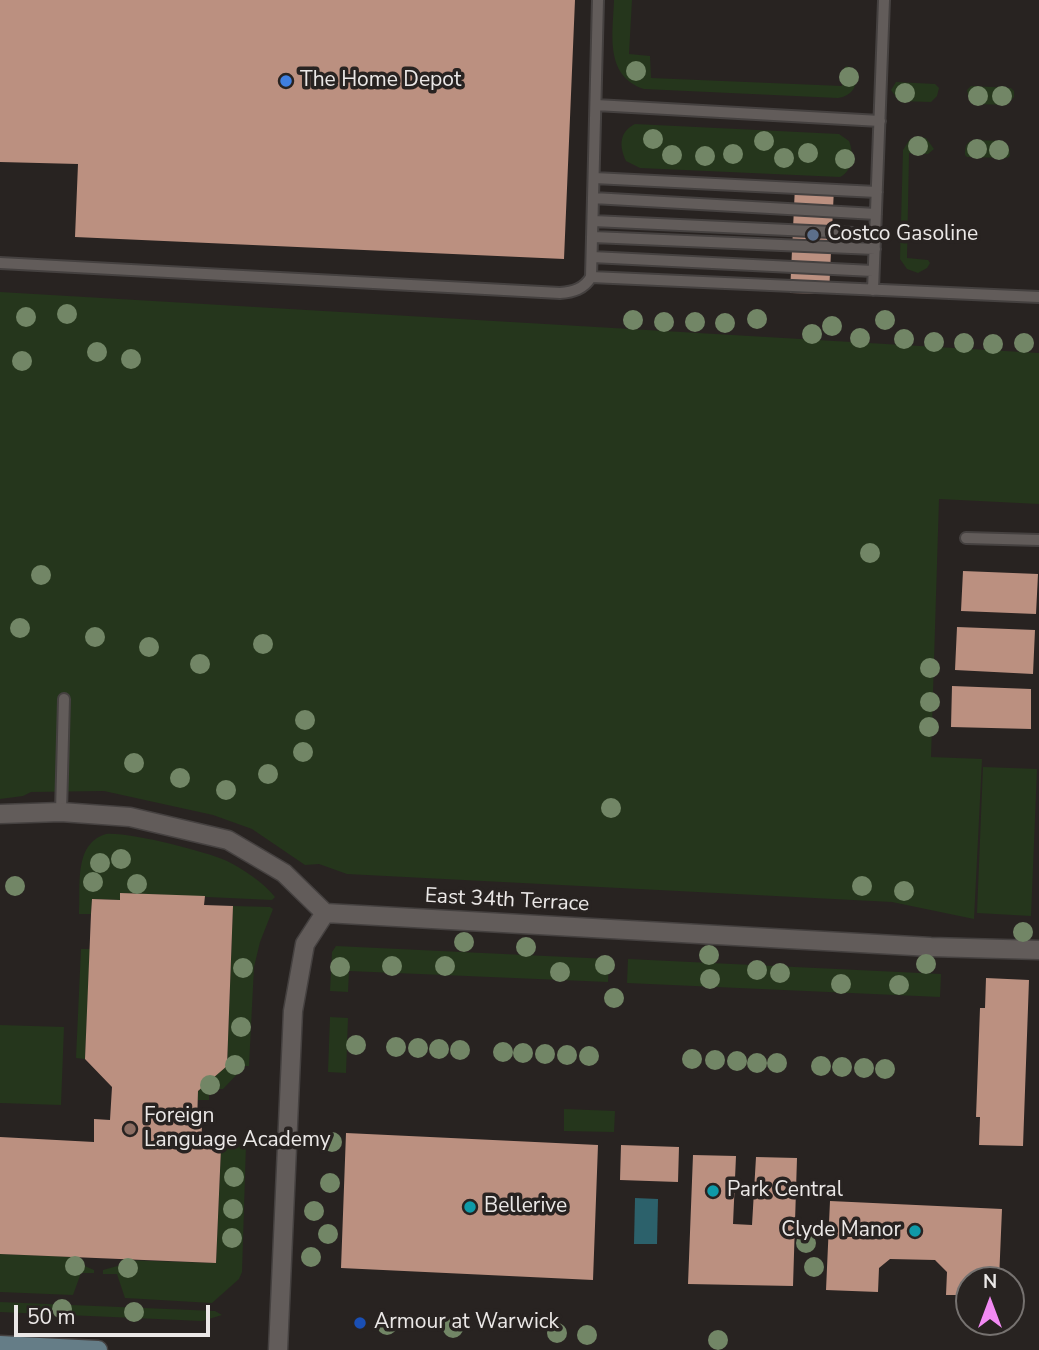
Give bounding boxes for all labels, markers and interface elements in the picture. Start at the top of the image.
place label: The Home Depot [300,68,461,94]
marker: The Home Depot [278,73,294,89]
place label: Costco Gasoline [827,222,978,248]
marker: Costco Gasoline [805,227,821,243]
street label: East 34th Terrace [424,884,590,918]
place label: Foreign Language Academy [144,1104,331,1154]
marker: Foreign Language Academy [122,1121,138,1137]
place label: Park Central [727,1178,843,1204]
marker: Park Central [705,1183,721,1199]
place label: Bellerive [484,1194,567,1220]
marker: Bellerive [462,1199,478,1215]
place label: Clyde Manor [781,1218,901,1244]
marker: Clyde Manor [907,1223,923,1239]
north arrow [955,1266,1025,1336]
text: N [983,1269,997,1295]
scale bar [18,1290,214,1334]
text: 50 m [27,1303,76,1331]
place label: Armour at Warwick [374,1310,559,1336]
marker: Armour at Warwick [352,1315,368,1331]

